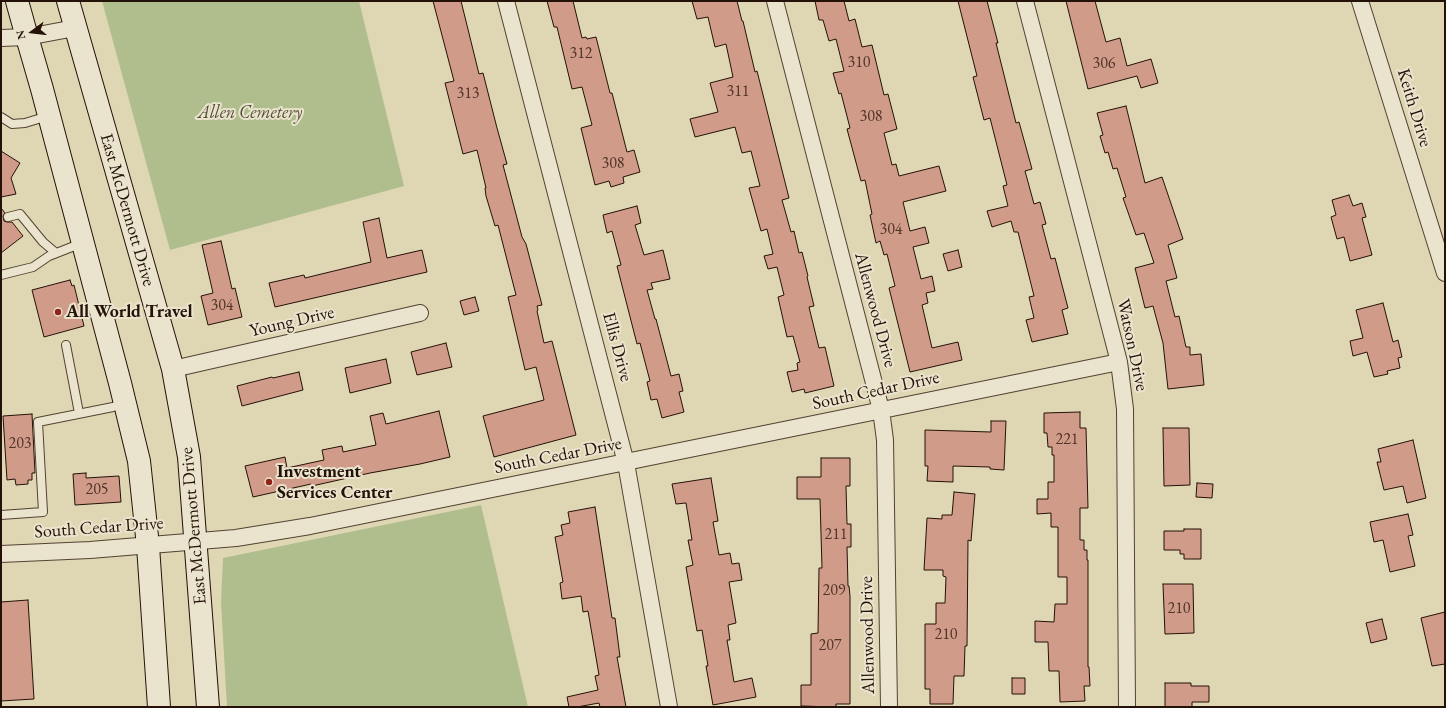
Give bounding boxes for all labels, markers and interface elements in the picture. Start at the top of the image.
north arrow [12,12,52,52]
text: N [12,29,28,41]
house number: 312 [569,44,593,64]
house number: 310 [847,53,871,73]
house number: 306 [1092,54,1116,74]
street label: Keith Drive [1392,66,1436,150]
house number: 311 [726,82,750,102]
house number: 313 [456,84,480,104]
park label: Allen Cemetery [198,102,302,124]
house number: 308 [859,107,883,127]
street label: East McDermott Drive [95,131,159,289]
house number: 308 [601,154,625,174]
house number: 304 [879,220,903,240]
street label: Allenwood Drive [849,250,901,370]
house number: 304 [210,296,234,316]
street label: Watson Drive [1112,297,1152,393]
place label: All World Travel [66,301,193,323]
street label: Young Drive [247,302,337,342]
marker: All World Travel [53,307,63,317]
street label: Ellis Drive [597,310,637,384]
street label: South Cedar Drive [811,367,941,415]
house number: 221 [1055,430,1079,450]
street label: South Cedar Drive [492,433,624,479]
house number: 203 [8,434,32,454]
street label: East McDermott Drive [176,446,212,606]
place label: Investment Services Center [277,461,393,504]
marker: Investment Services Center [264,477,274,487]
house number: 205 [85,480,109,500]
street label: South Cedar Drive [34,513,164,543]
house number: 211 [824,525,848,545]
street label: Allenwood Drive [856,576,880,694]
house number: 209 [822,581,846,601]
house number: 210 [1167,599,1191,619]
house number: 210 [934,625,958,645]
house number: 207 [818,636,842,656]

